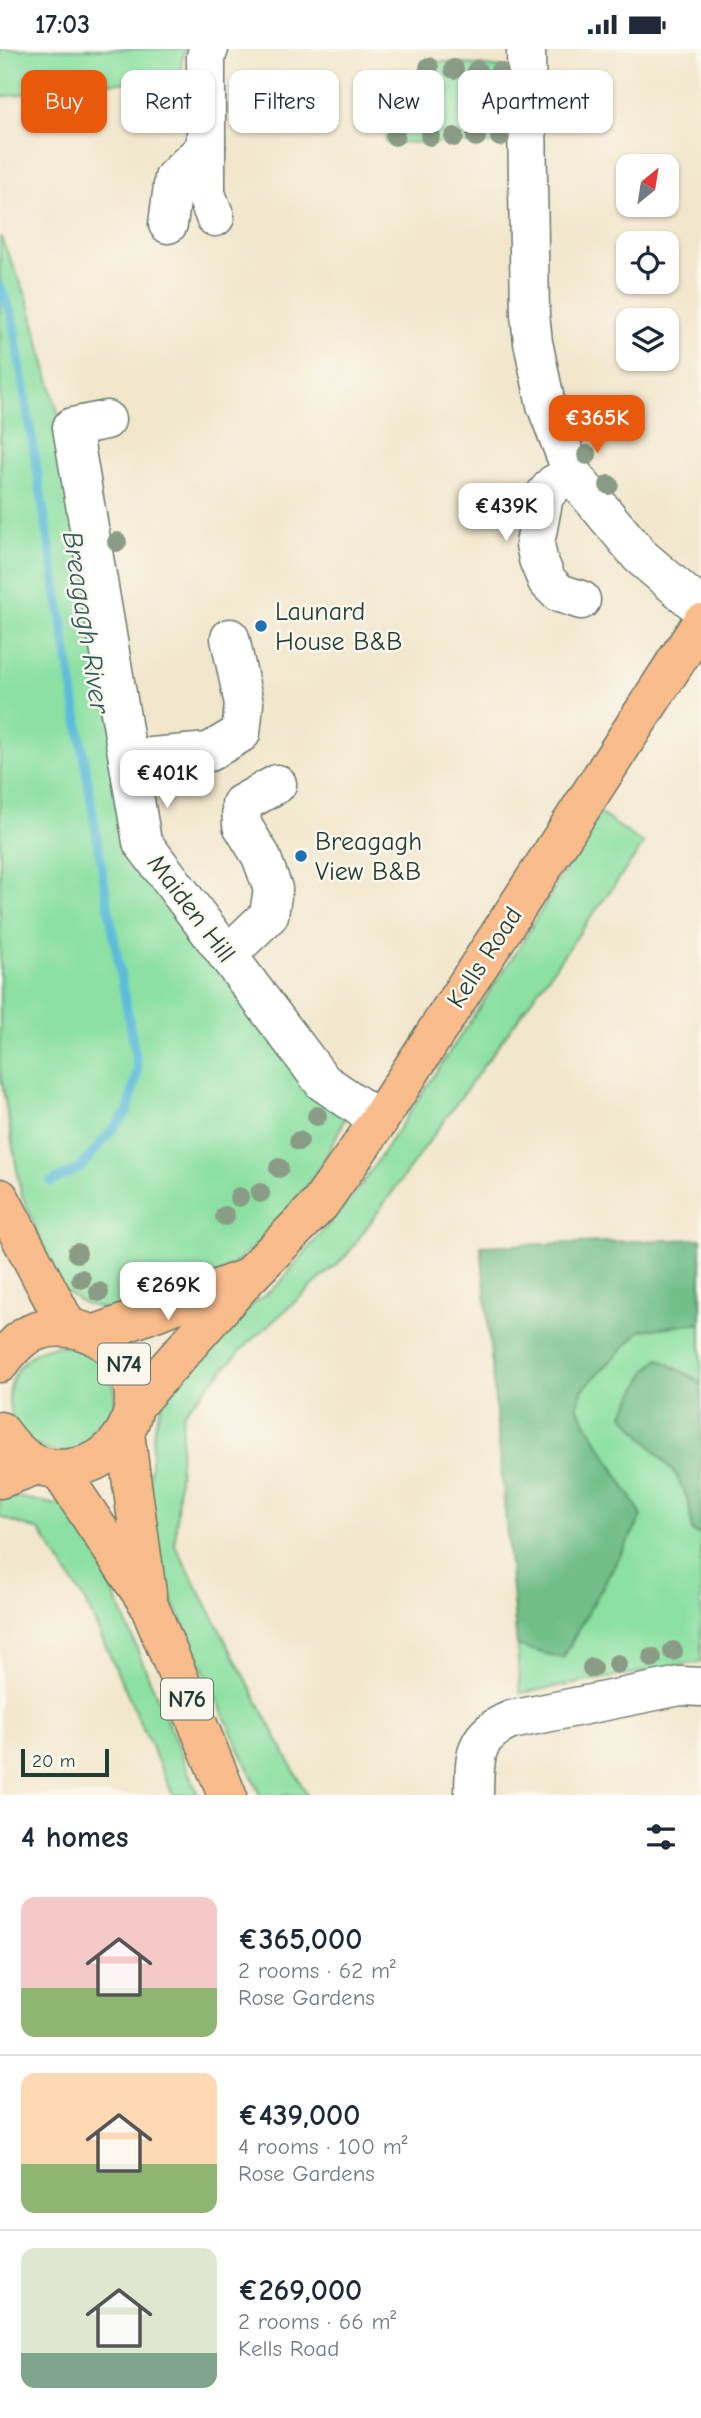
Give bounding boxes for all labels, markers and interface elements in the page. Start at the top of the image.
text: 17:03 [35,10,90,40]
chip: Buy [21,70,107,133]
chip: Rent [121,70,215,133]
chip: Filters [229,70,339,133]
chip: New [353,70,444,133]
chip: Apartment [458,70,613,133]
north arrow [616,154,679,217]
map controls [616,154,679,371]
button: locate [616,231,679,294]
button: layers [616,308,679,371]
pin: €365K [548,395,646,455]
text: €365K [565,404,629,431]
pin: €439K [457,483,555,543]
text: €439K [475,492,537,519]
water label: Breagagh River [56,529,117,717]
place label: Launard House B&B [275,597,402,657]
marker: Launard House B&B [253,618,269,634]
pin: €401K [118,751,216,810]
text: €401K [136,759,198,786]
place label: Breagagh View B&B [315,827,422,887]
marker: Breagagh View B&B [293,848,309,864]
street label: Maiden Hill [141,849,241,968]
street label: Kells Road [441,901,529,1014]
pin: €269K [119,1263,217,1322]
text: €269K [136,1271,200,1298]
road number: N74 [98,1343,150,1385]
road number: N76 [161,1679,213,1719]
scale bar [21,1746,108,1778]
text: 20 m [32,1750,76,1772]
icon: filters [642,1818,680,1856]
text: 4 homes [21,1820,128,1855]
text: €365,000 [238,1922,362,1957]
icon: home [77,1925,161,2009]
text: 2 rooms · 62 m² [238,1957,396,1984]
text: Rose Gardens [238,1984,375,2011]
text: €439,000 [238,2098,360,2133]
icon: home [77,2101,161,2185]
text: 4 rooms · 100 m² [238,2133,407,2160]
text: Rose Gardens [238,2160,375,2187]
text: €269,000 [238,2273,362,2308]
icon: home [77,2276,161,2360]
text: 2 rooms · 66 m² [238,2308,396,2335]
text: Kells Road [238,2335,339,2362]

